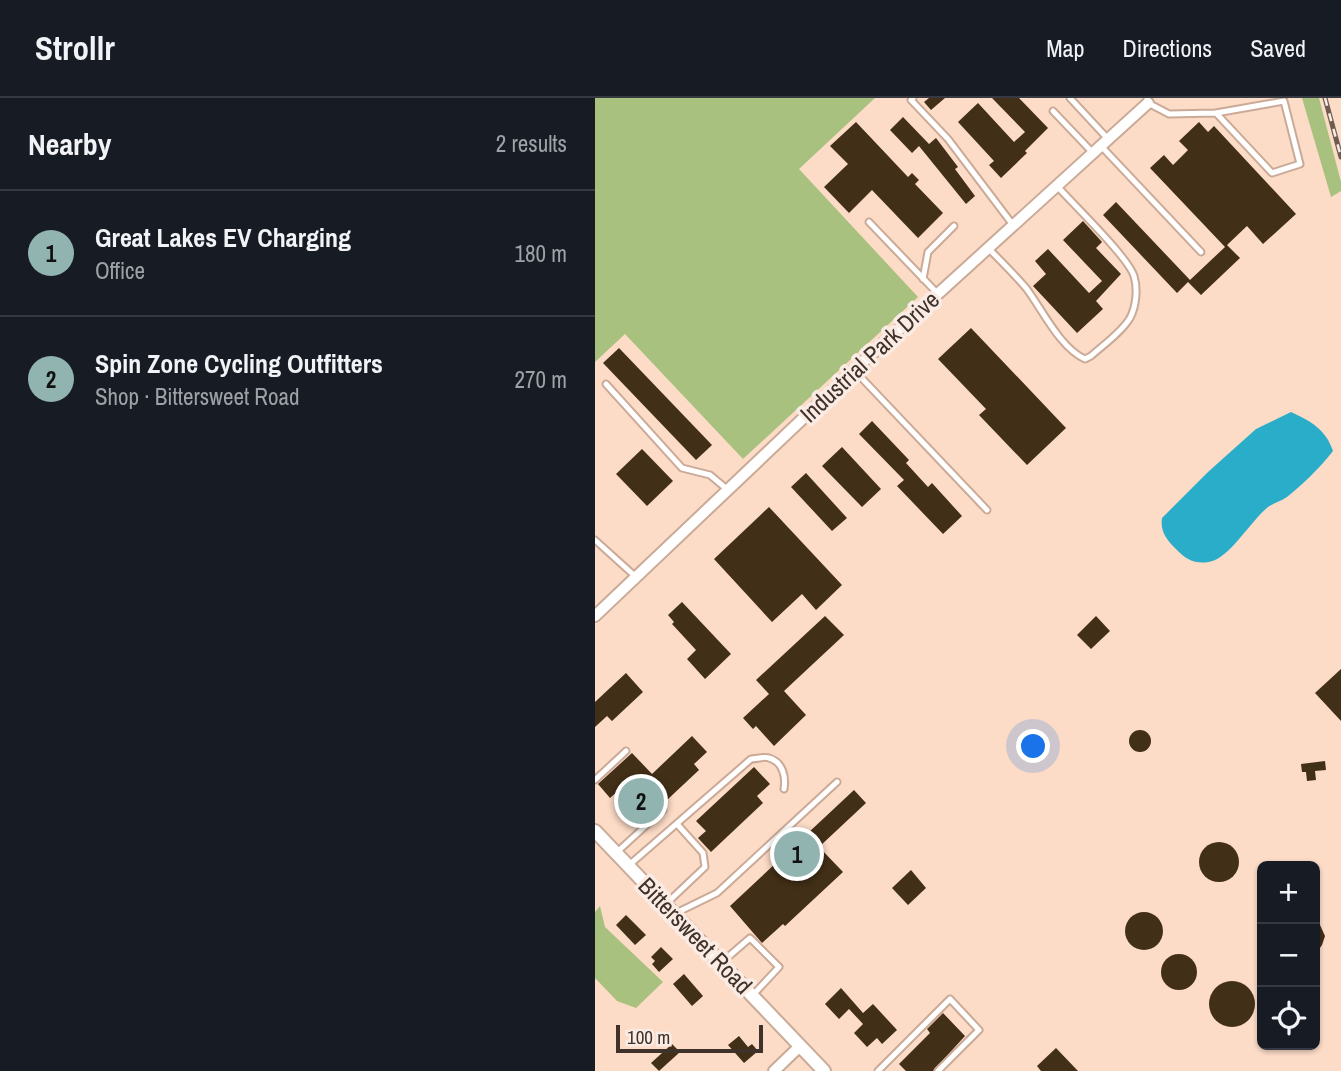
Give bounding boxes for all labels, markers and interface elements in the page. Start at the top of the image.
text: Strollr [35,26,115,70]
text: Map [1046,32,1084,64]
text: Directions [1122,32,1212,64]
text: Saved [1250,32,1306,64]
text: Nearby [28,124,111,164]
text: 2 results [496,128,567,159]
text: Great Lakes EV Charging [95,220,351,255]
text: 1 [46,238,56,269]
text: 180 m [515,238,567,269]
text: Office [95,255,145,286]
street label: Industrial Park Drive [793,283,946,429]
text: Spin Zone Cycling Outfitters [95,346,383,381]
text: 2 [46,364,56,395]
text: 270 m [515,364,567,395]
text: Shop · Bittersweet Road [95,381,299,412]
your location [1016,729,1050,763]
pin: 2 [618,775,664,827]
pin: 1 [774,828,820,880]
map controls [1257,861,1320,1050]
button: + [1257,861,1320,924]
street label: Bittersweet Road [632,870,760,1001]
button: − [1257,924,1320,987]
button: locate [1257,987,1320,1050]
scale bar [616,1022,763,1054]
text: 100 m [627,1024,670,1050]

